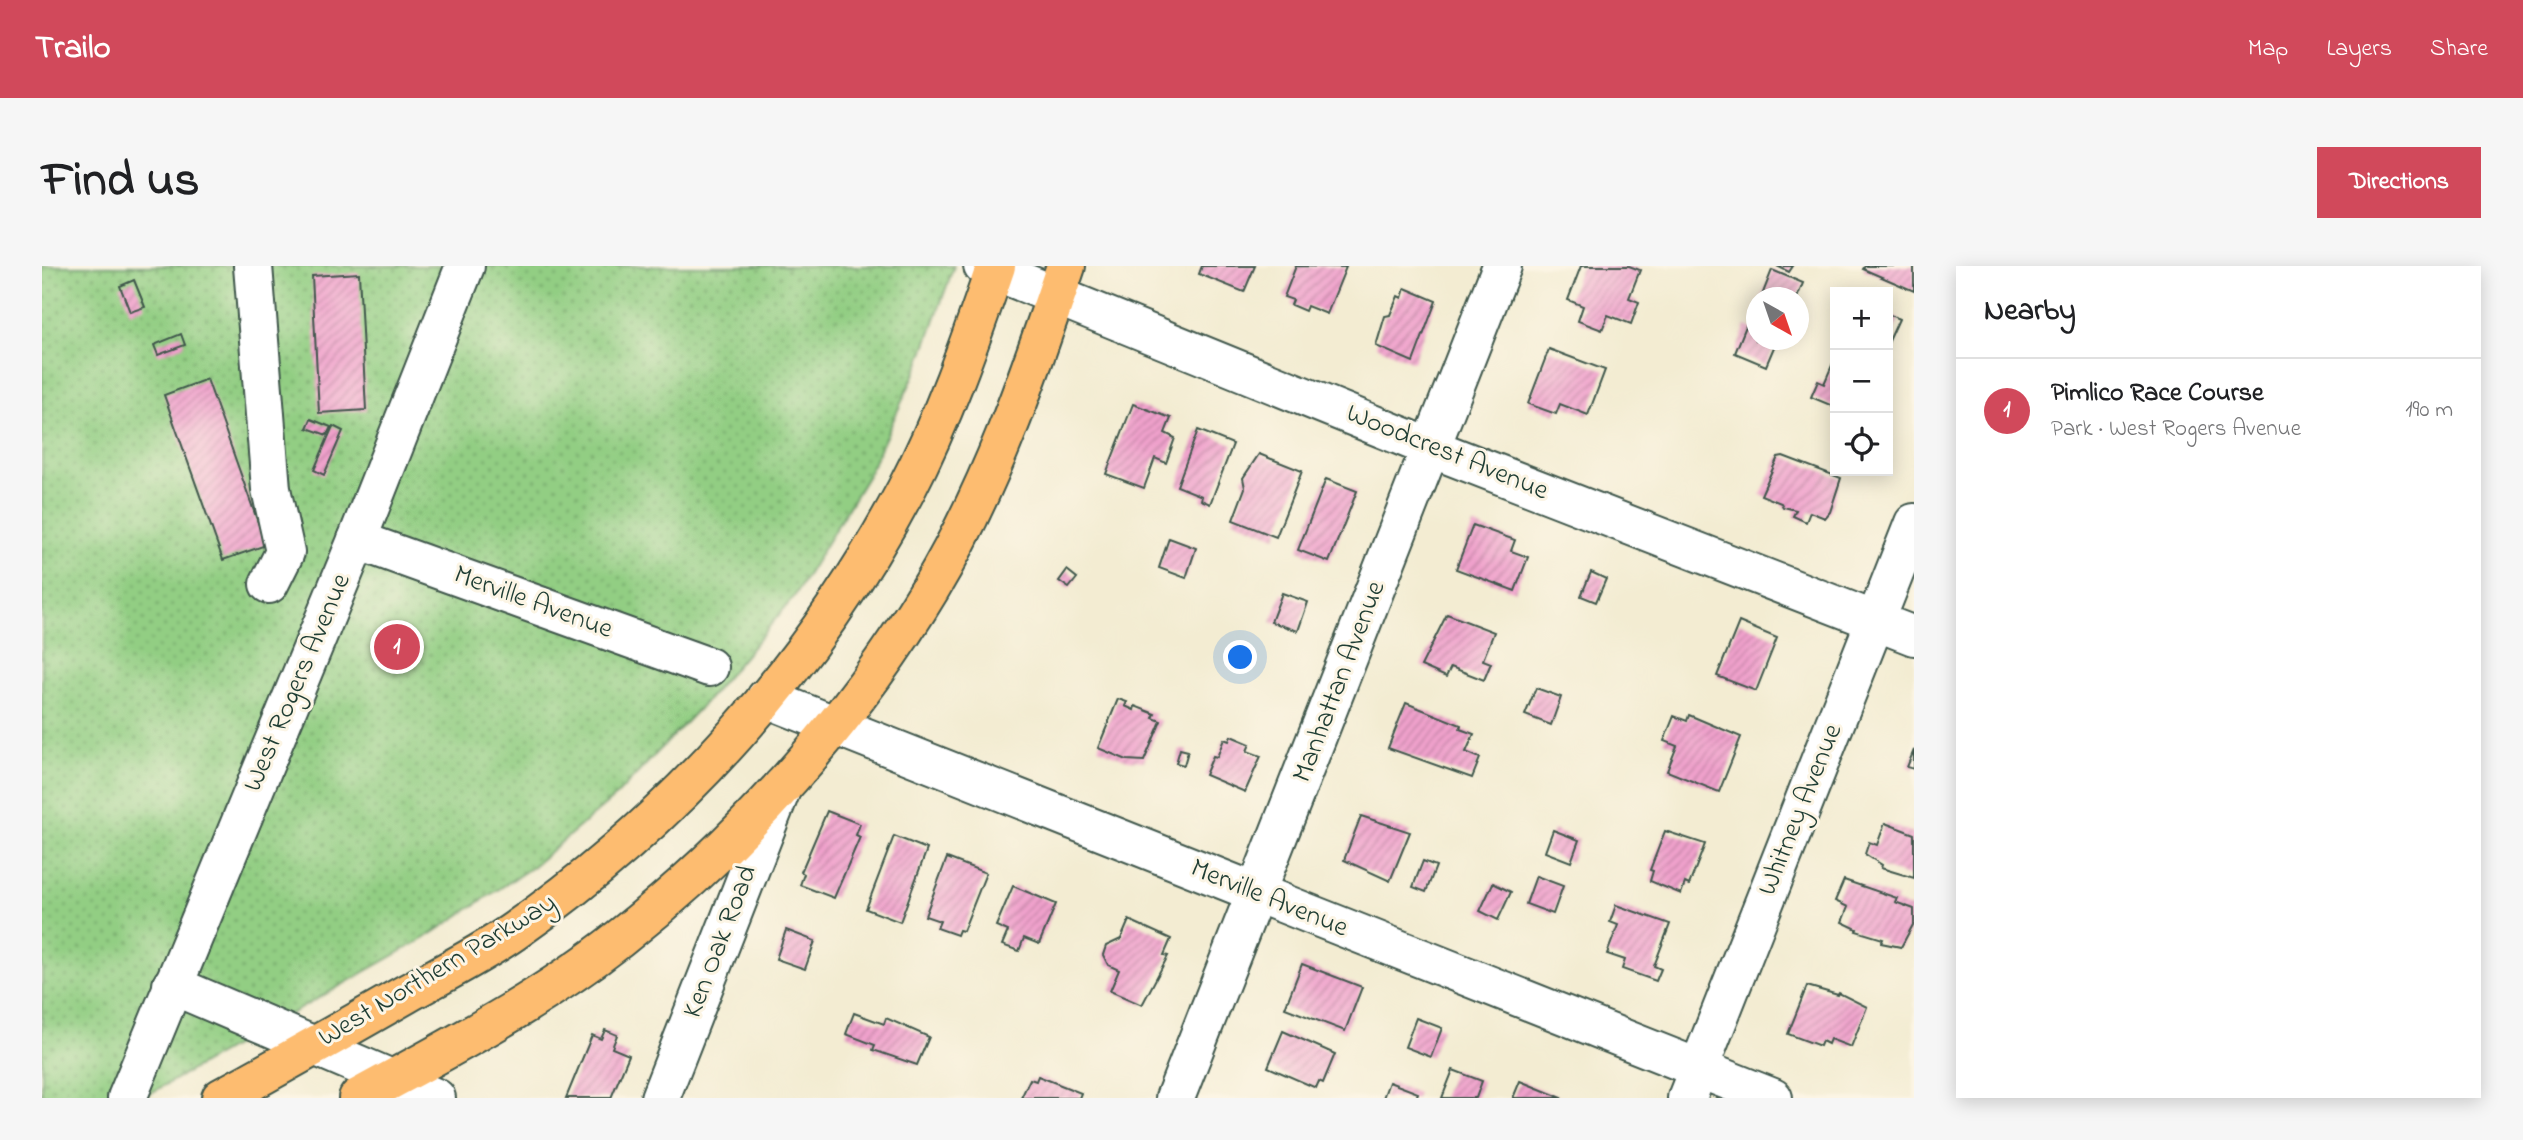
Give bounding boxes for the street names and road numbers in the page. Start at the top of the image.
street label: Woodcrest Avenue [1340,394,1555,512]
street label: Merville Avenue [448,555,619,651]
street label: West Rogers Avenue [233,567,363,799]
street label: Manhattan Avenue [1283,575,1397,789]
street label: Whitney Avenue [1748,717,1854,902]
street label: Merville Avenue [1184,849,1354,949]
street label: Ken Oak Road [673,859,769,1024]
street label: West Northern Parkway [311,884,565,1058]

